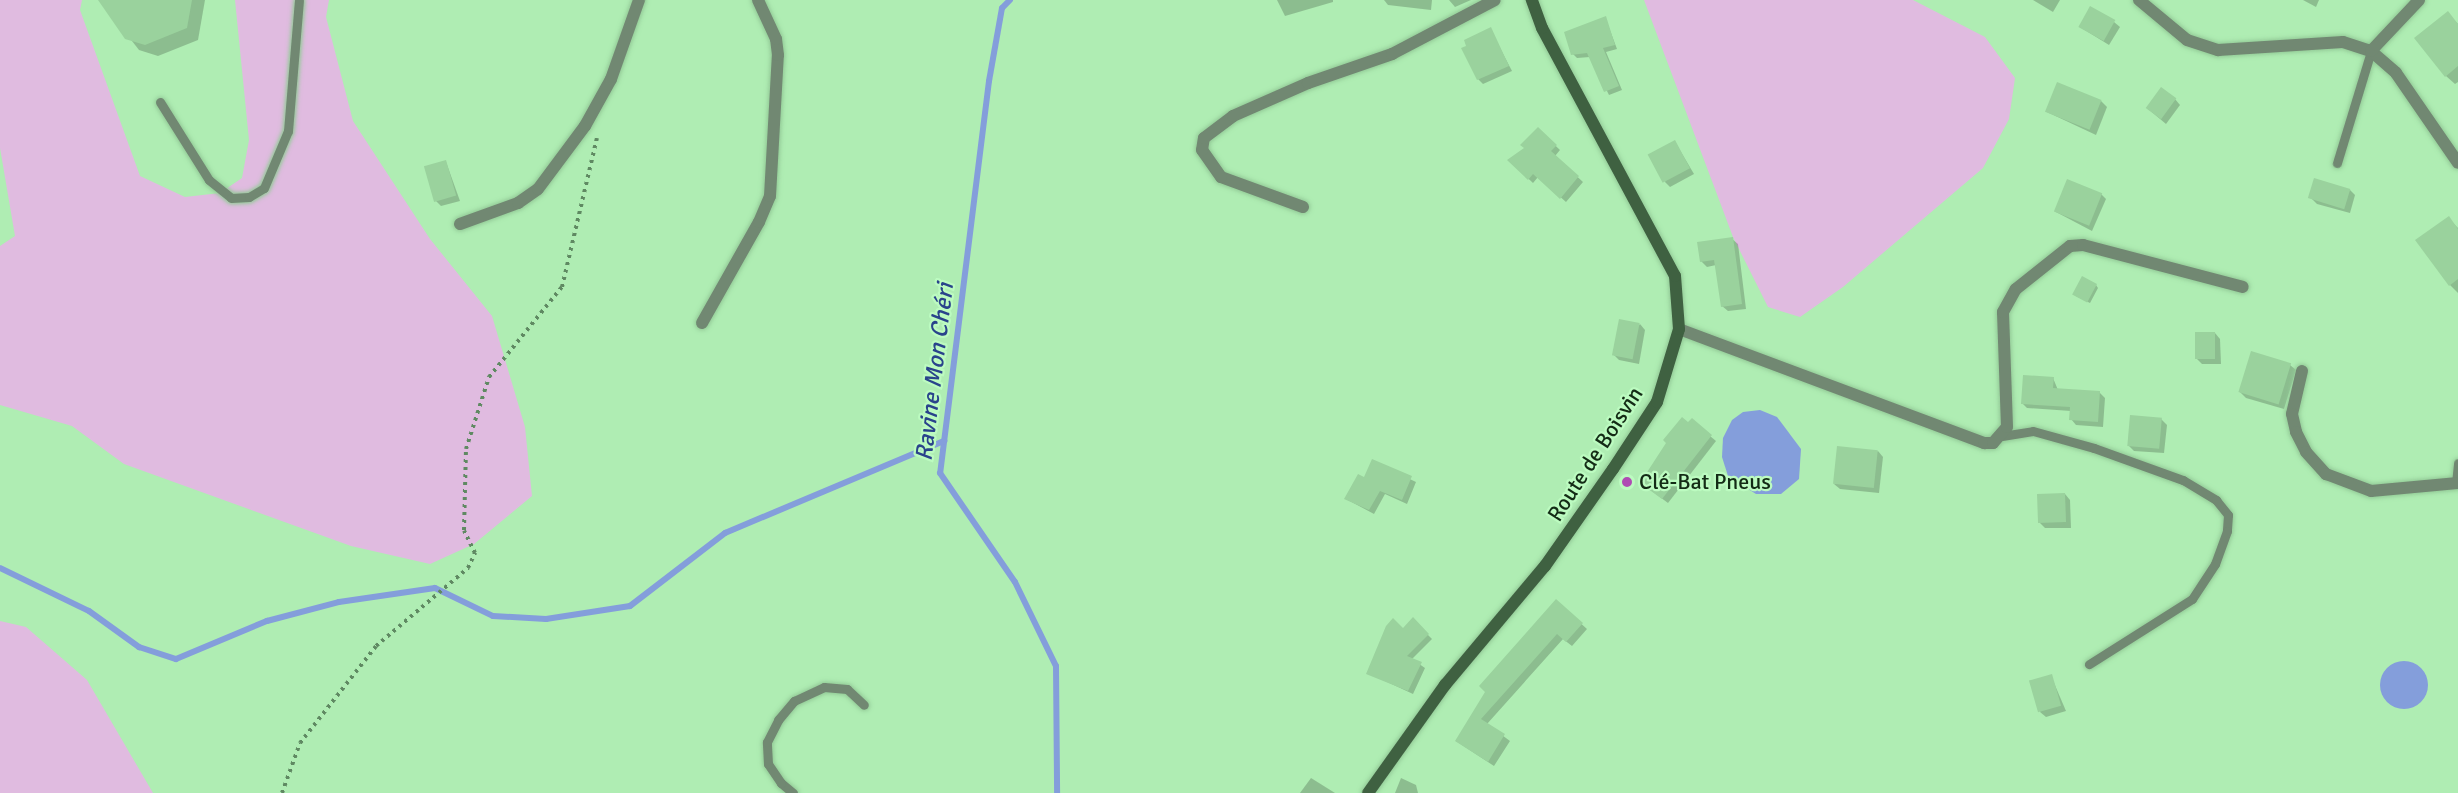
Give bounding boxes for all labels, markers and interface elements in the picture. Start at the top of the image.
water label: Ravine Mon Chéri [910,281,960,463]
street label: Route de Boisvin [1542,382,1648,526]
place label: Clé-Bat Pneus [1639,469,1771,495]
marker: Clé-Bat Pneus [1620,475,1634,489]

